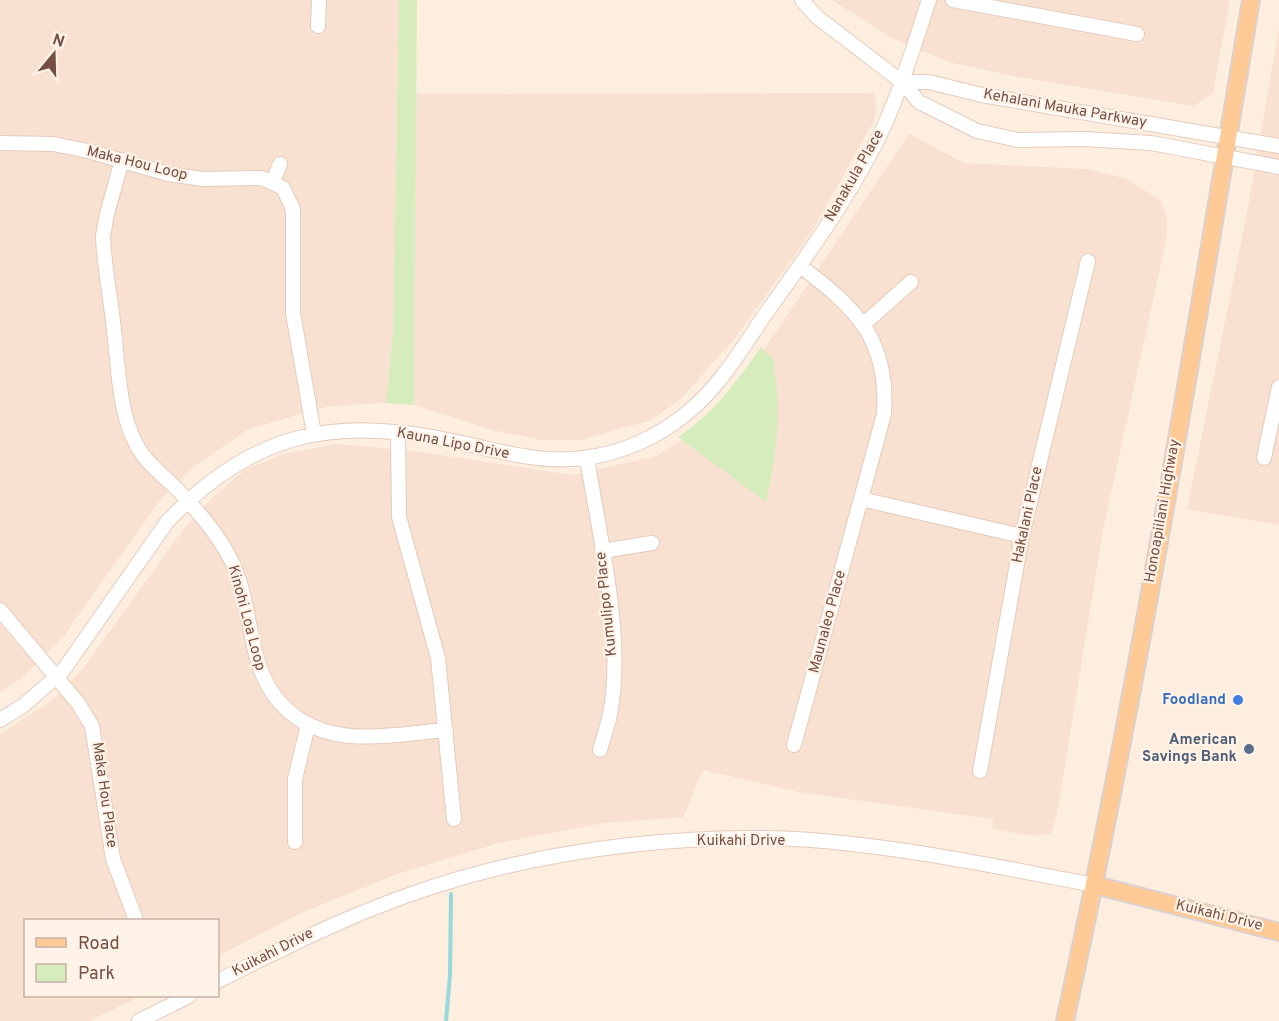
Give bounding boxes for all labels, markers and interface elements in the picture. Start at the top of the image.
north arrow [24,24,84,84]
text: N [50,30,67,53]
street label: Kehalani Mauka Parkway [982,85,1148,133]
street label: Nanakula Place [821,126,889,226]
street label: Maka Hou Loop [85,142,189,186]
street label: Kauna Lipo Drive [395,424,511,464]
street label: Honoapiilani Highway [1141,438,1185,584]
street label: Hakalani Place [1008,465,1048,565]
street label: Kumulipo Place [592,551,622,657]
street label: Kinohi Loa Loop [223,563,269,673]
street label: Maunaleo Place [805,568,851,676]
place label: Foodland [1162,691,1226,710]
marker: Foodland [1231,693,1245,707]
place label: American Savings Bank [1142,731,1237,767]
street label: Maka Hou Place [87,741,121,849]
marker: American Savings Bank [1242,742,1256,756]
street label: Kuikahi Drive [697,832,785,851]
street label: Kuikahi Drive [1174,896,1264,936]
legend [24,919,219,997]
street label: Kuikahi Drive [229,924,317,982]
text: Road [78,933,120,956]
text: Park [78,963,115,986]

